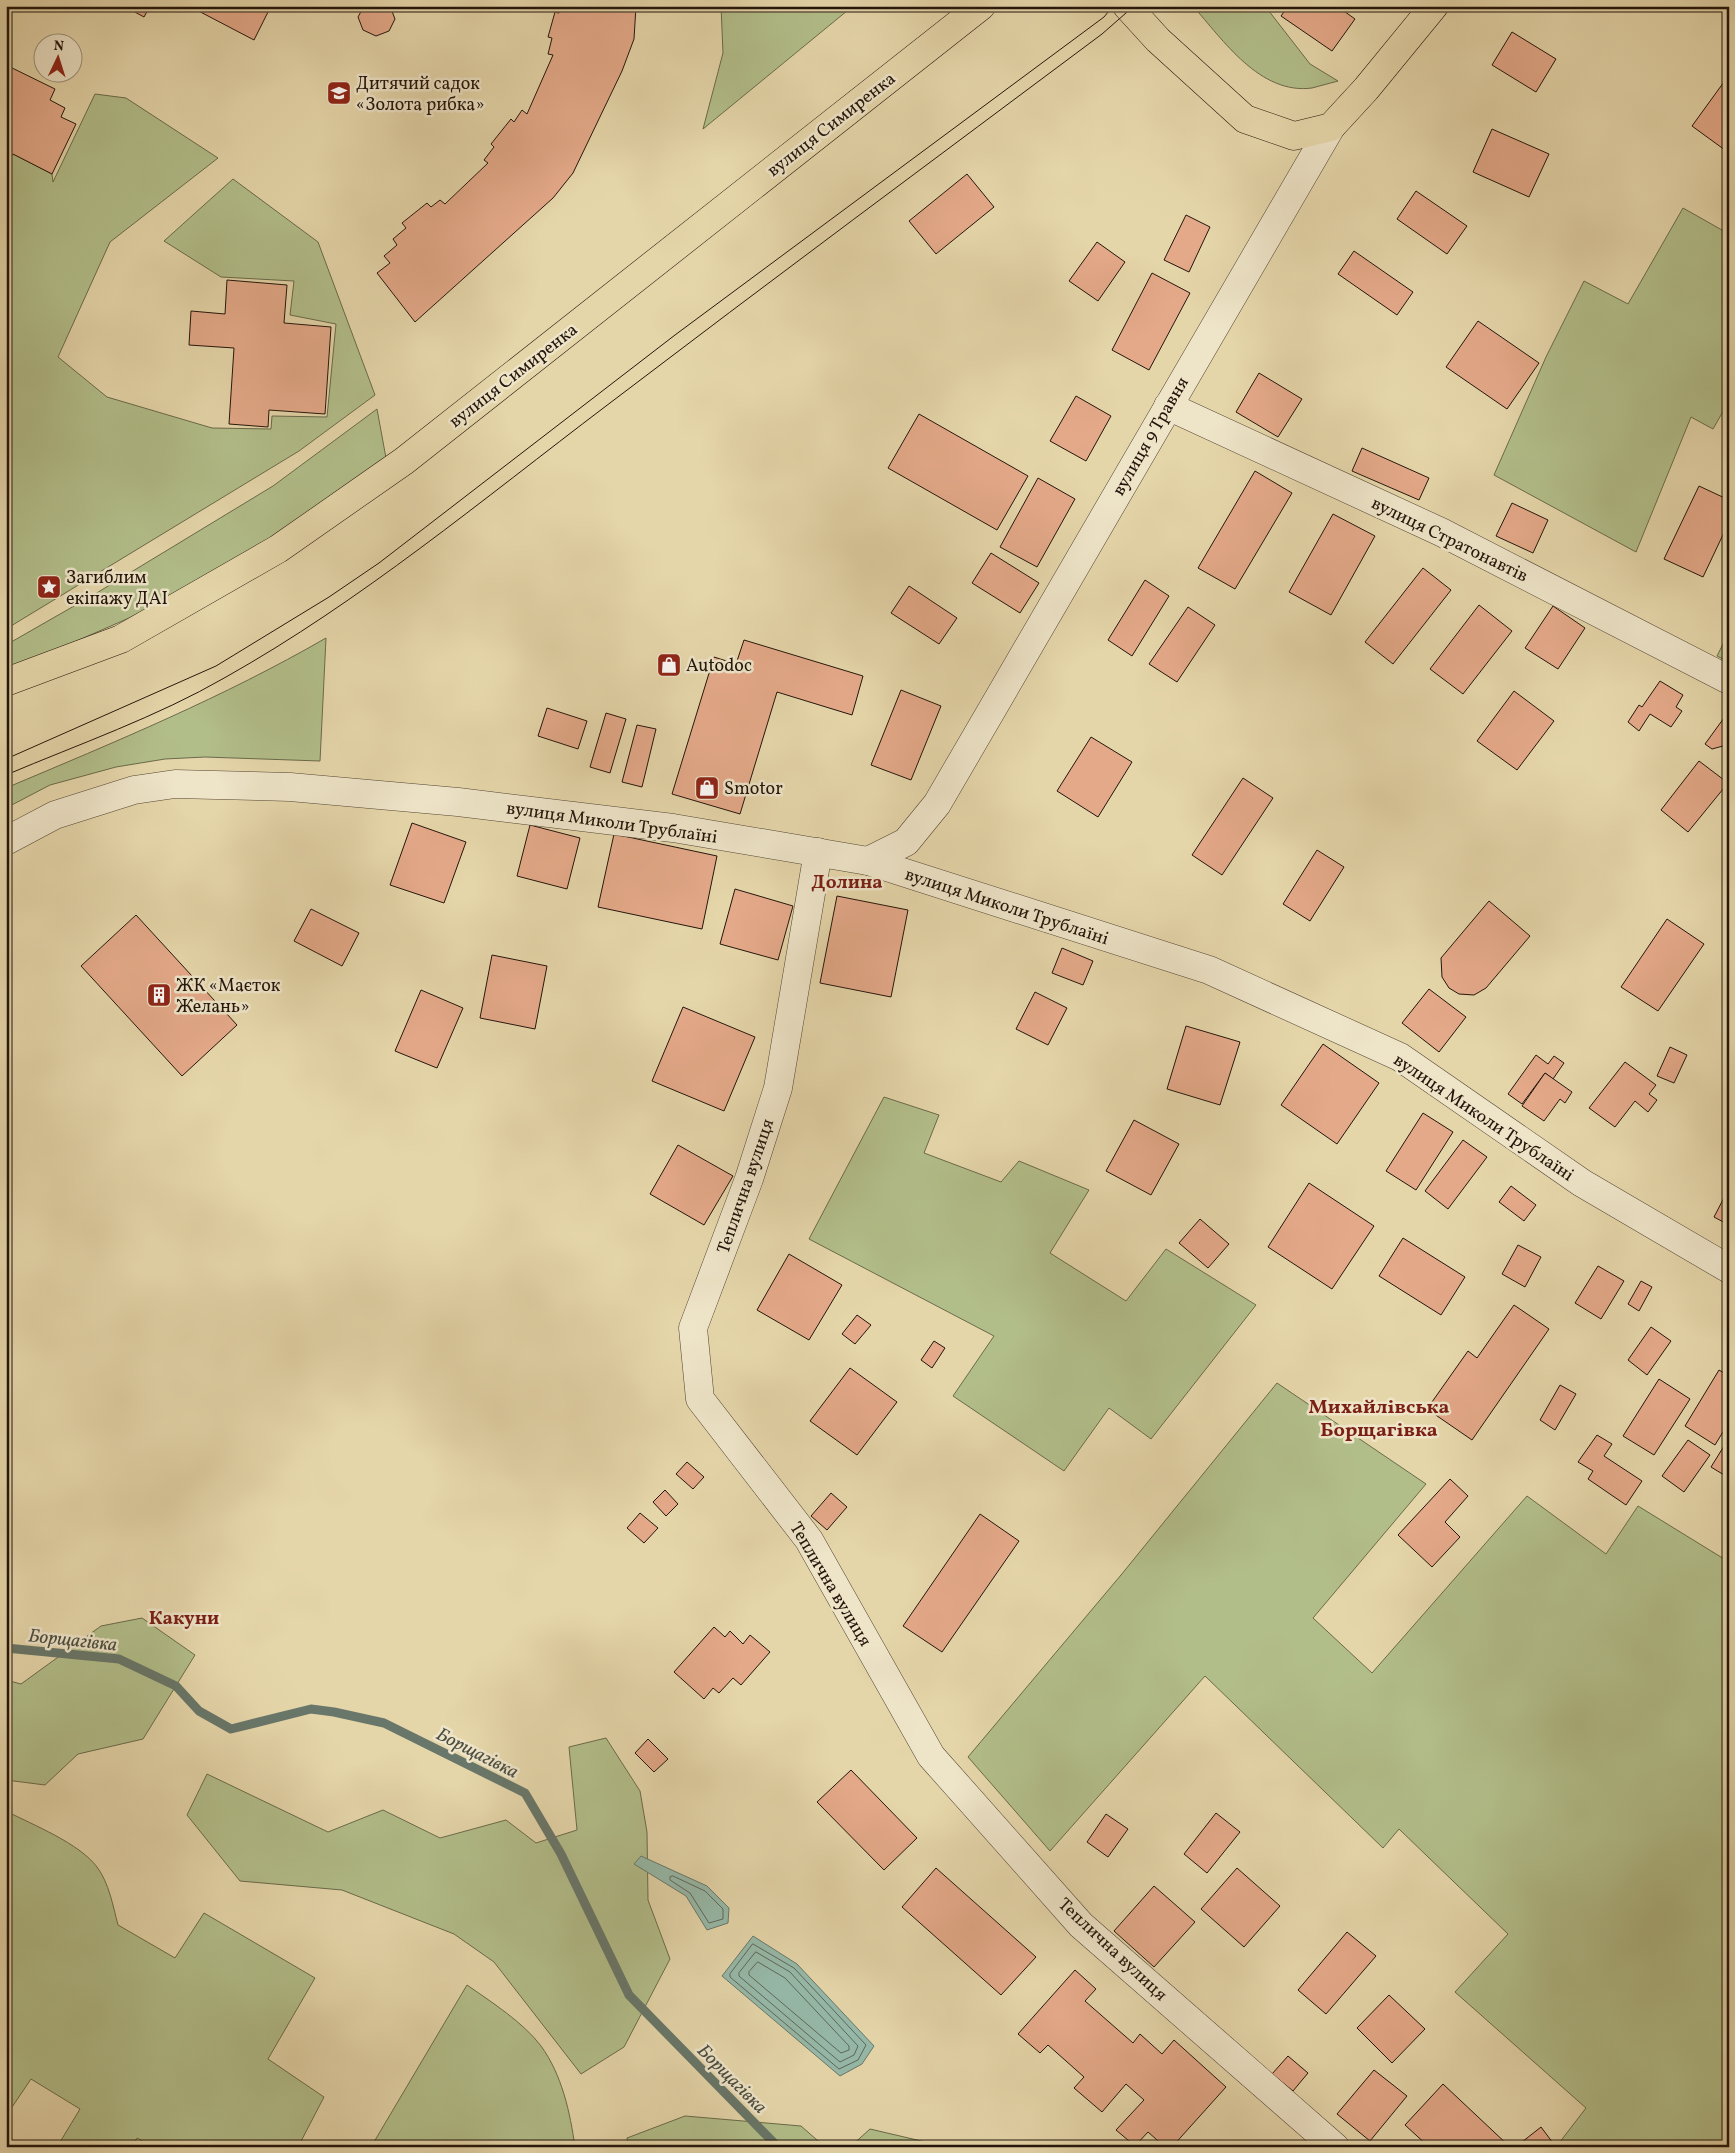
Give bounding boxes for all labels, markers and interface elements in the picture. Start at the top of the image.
north arrow [32,32,82,82]
text: N [53,37,65,56]
street label: вулиця Симиренка [762,67,901,183]
place label: Дитячий садок «Золота рибка» [356,72,485,118]
school or university icon: Дитячий садок «Золота рибка» [326,80,352,106]
street label: вулиця Симиренка [444,318,583,434]
street label: вулиця 9 Травня [1107,373,1195,501]
street label: вулиця Стратонавтів [1367,491,1532,589]
place label: Загиблим екіпажу ДАІ [66,566,168,612]
place icon: Загиблим екіпажу ДАІ [36,574,62,600]
shop icon: Autodoc [656,652,682,678]
place label: Autodoc [686,654,752,679]
shop icon: Smotor [694,775,720,801]
place label: Smotor [724,777,783,802]
street label: вулиця Миколи Трублаїні [505,796,719,851]
street label: вулиця Миколи Трублаїні [901,863,1112,952]
district label: Долина [811,870,883,896]
place label: ЖК «Маєток Желань» [176,974,281,1020]
building icon: ЖК «Маєток Желань» [146,982,172,1008]
street label: вулиця Миколи Трублаїні [1388,1048,1578,1188]
street label: Теплична вулиця [712,1116,781,1257]
district label: Михайлівська Борщагівка [1309,1394,1450,1445]
street label: Теплична вулиця [783,1518,877,1652]
district label: Какуни [149,1606,219,1632]
water label: Борщагівка [27,1623,118,1659]
water label: Борщагівка [432,1722,523,1786]
street label: Теплична вулиця [1052,1893,1172,2007]
water label: Борщагівка [691,2039,772,2120]

